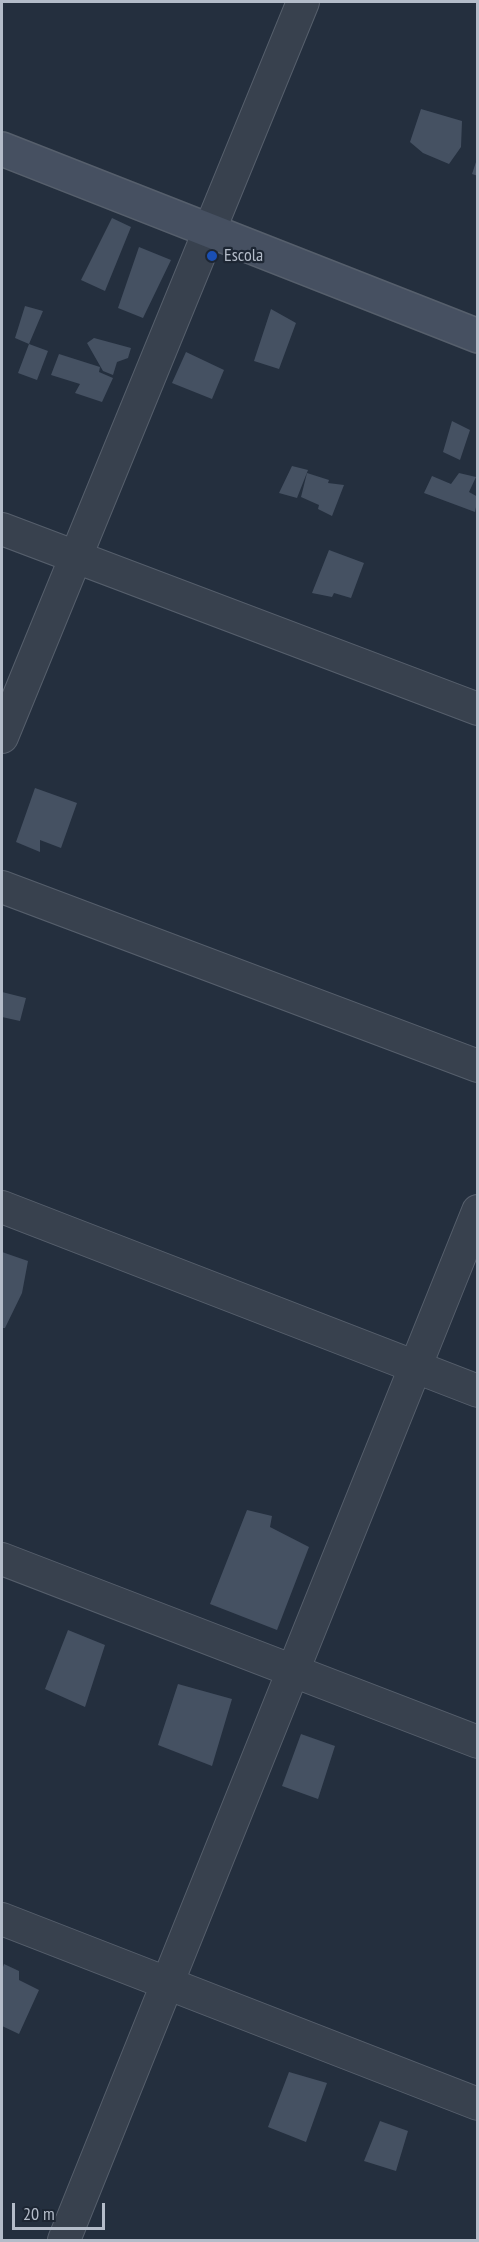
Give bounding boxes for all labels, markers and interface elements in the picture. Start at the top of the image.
place label: Escola [224,245,263,267]
marker: Escola [205,249,219,263]
scale bar [15,2191,108,2229]
text: 20 m [23,2202,55,2225]

